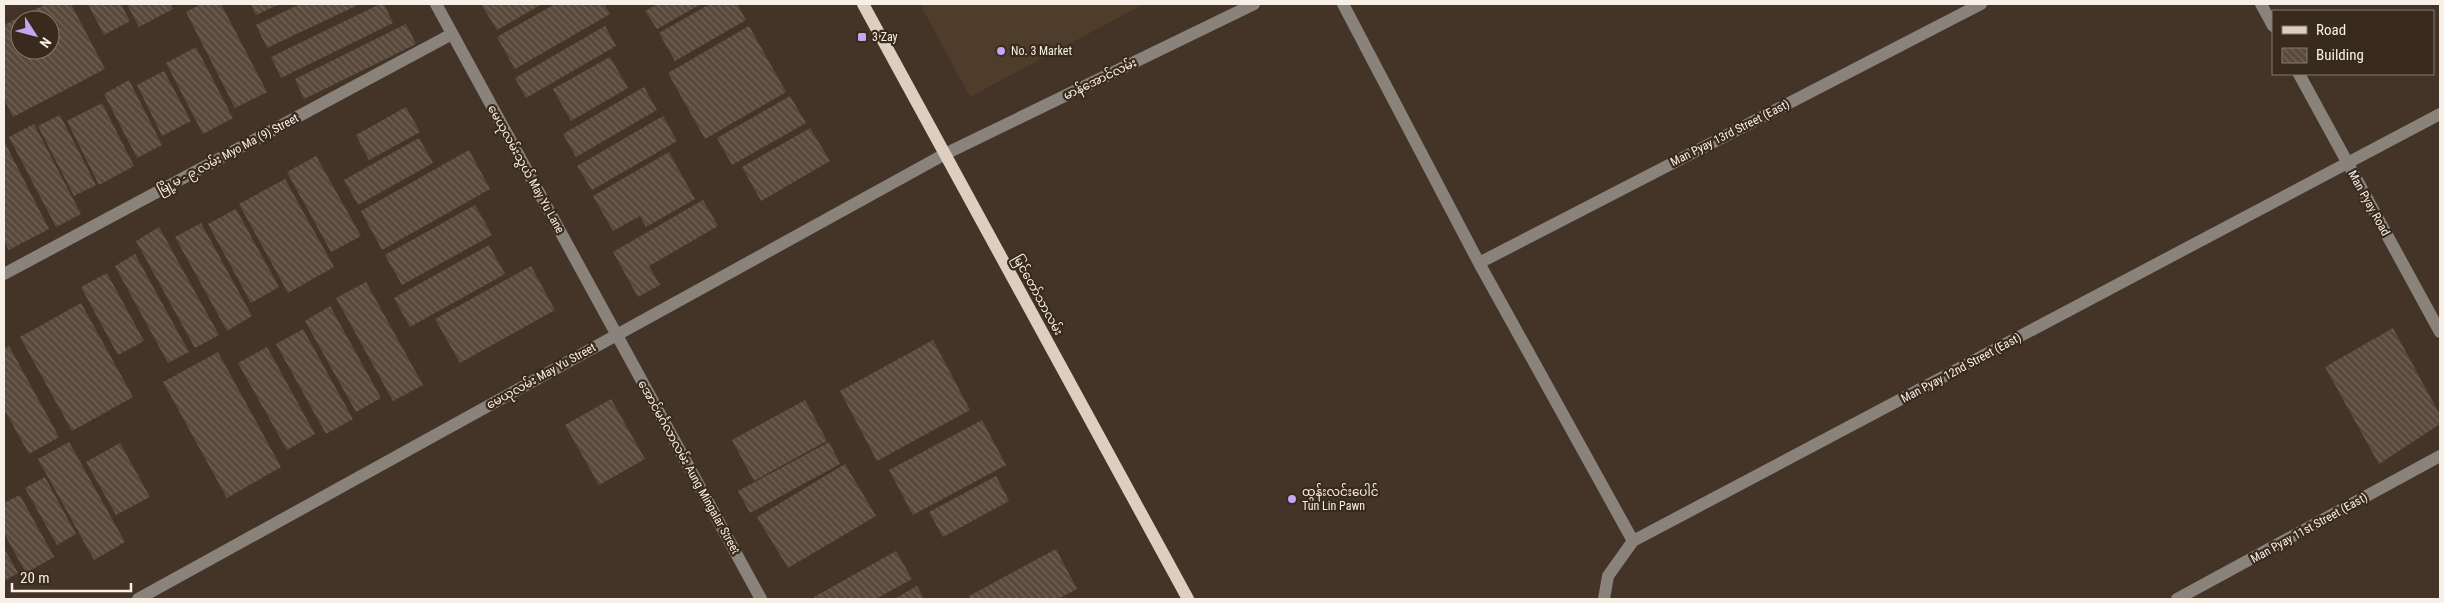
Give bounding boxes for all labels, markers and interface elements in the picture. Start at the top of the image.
north arrow [10,10,60,60]
legend [2272,10,2434,75]
text: Road [2316,21,2346,39]
place label: 3 Zay [872,30,898,44]
marker: 3 Zay [856,31,868,43]
text: N [37,34,55,51]
place label: No. 3 Market [1011,44,1072,58]
marker: No. 3 Market [995,45,1007,57]
text: Building [2316,46,2364,64]
street label: မာန်အောင်လမ်း [1060,53,1140,105]
street label: Man Pyay 13rd Street (East) [1668,97,1792,169]
street label: မေယုလမ်းသွယ် May Yu Lane [482,101,569,237]
street label: မြို့မ - ၉ လမ်း Myo Ma (9) Street [154,109,303,200]
street label: Man Pyay Road [2345,168,2393,238]
street label: မြင်တော်သာလမ်း [1007,251,1068,339]
street label: Man Pyay 12nd Street (East) [1899,330,2023,406]
street label: မေယုလမ်း May Yu Street [483,338,600,415]
street label: အောင်မင်္ဂလာလမ်း Aung Mingalar Street [635,377,745,557]
place label: ထွန်းလင်းပေါင် Tun Lin Pawn [1302,483,1379,513]
street label: Man Pyay 11st Street (East) [2248,490,2370,566]
marker: ထွန်းလင်းပေါင် Tun Lin Pawn [1286,493,1298,505]
scale bar [12,560,131,592]
text: 20 m [20,569,50,587]

